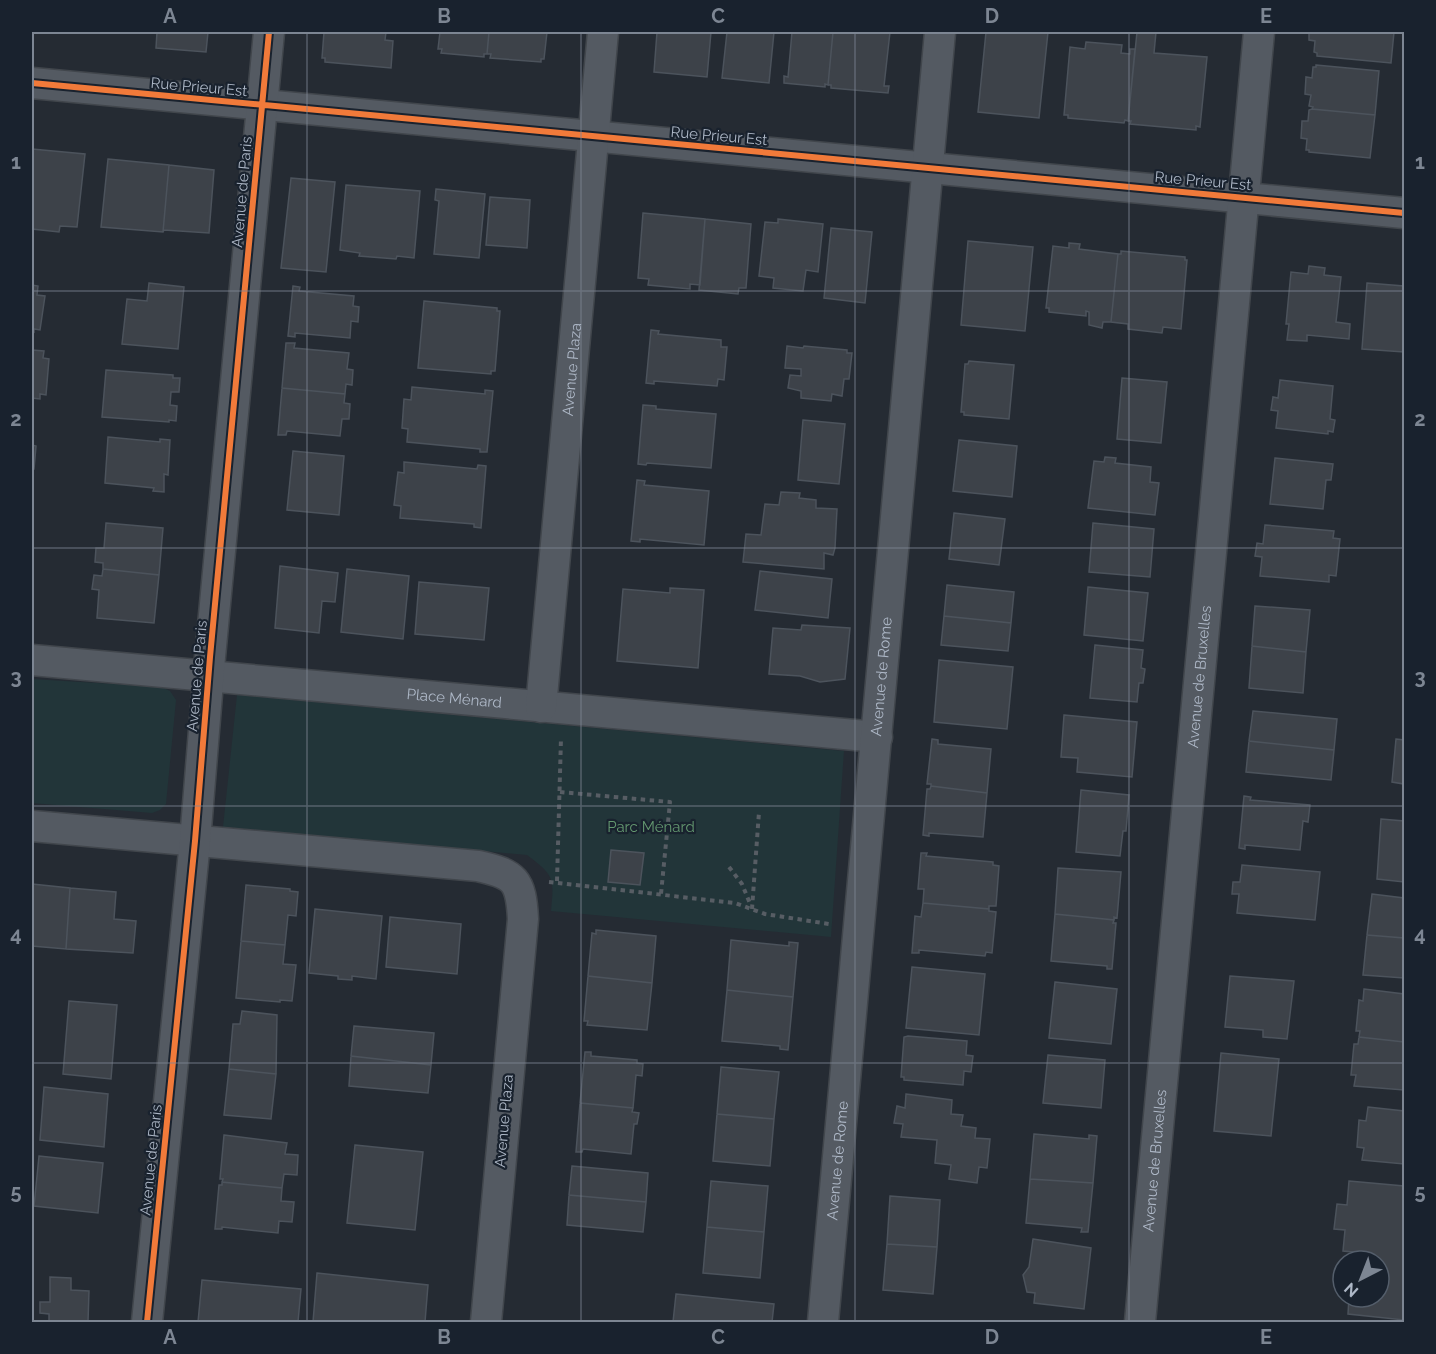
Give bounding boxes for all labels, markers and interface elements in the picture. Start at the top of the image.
text: A [163,4,177,28]
text: B [437,4,451,28]
text: C [711,4,725,28]
text: D [985,4,999,28]
text: E [1260,4,1272,28]
street label: Rue Prieur Est [150,74,248,100]
street label: Rue Prieur Est [670,123,768,149]
street label: Avenue de Paris [228,136,256,248]
text: 1 [11,150,21,174]
text: 1 [1415,150,1425,174]
street label: Rue Prieur Est [1154,168,1252,194]
street label: Avenue Plaza [559,322,585,417]
text: 2 [10,407,22,431]
text: 2 [1414,407,1426,431]
street label: Avenue de Bruxelles [1184,605,1215,749]
street label: Avenue de Rome [867,616,896,737]
street label: Avenue de Paris [183,620,211,732]
text: 3 [10,665,22,689]
text: 3 [1414,665,1426,689]
street label: Place Ménard [406,685,503,712]
park label: Parc Ménard [607,818,695,836]
text: 4 [10,922,22,946]
text: 4 [1414,922,1426,946]
street label: Avenue Plaza [491,1074,517,1168]
street label: Avenue de Bruxelles [1139,1089,1170,1233]
street label: Avenue de Rome [823,1100,852,1221]
street label: Avenue de Paris [136,1104,166,1216]
text: 5 [10,1180,22,1204]
text: 5 [1414,1180,1426,1204]
north arrow [1331,1249,1391,1309]
text: N [1340,1279,1362,1301]
text: A [163,1325,177,1349]
text: B [437,1325,451,1349]
text: C [711,1325,725,1349]
text: D [985,1325,999,1349]
text: E [1260,1325,1272,1349]

